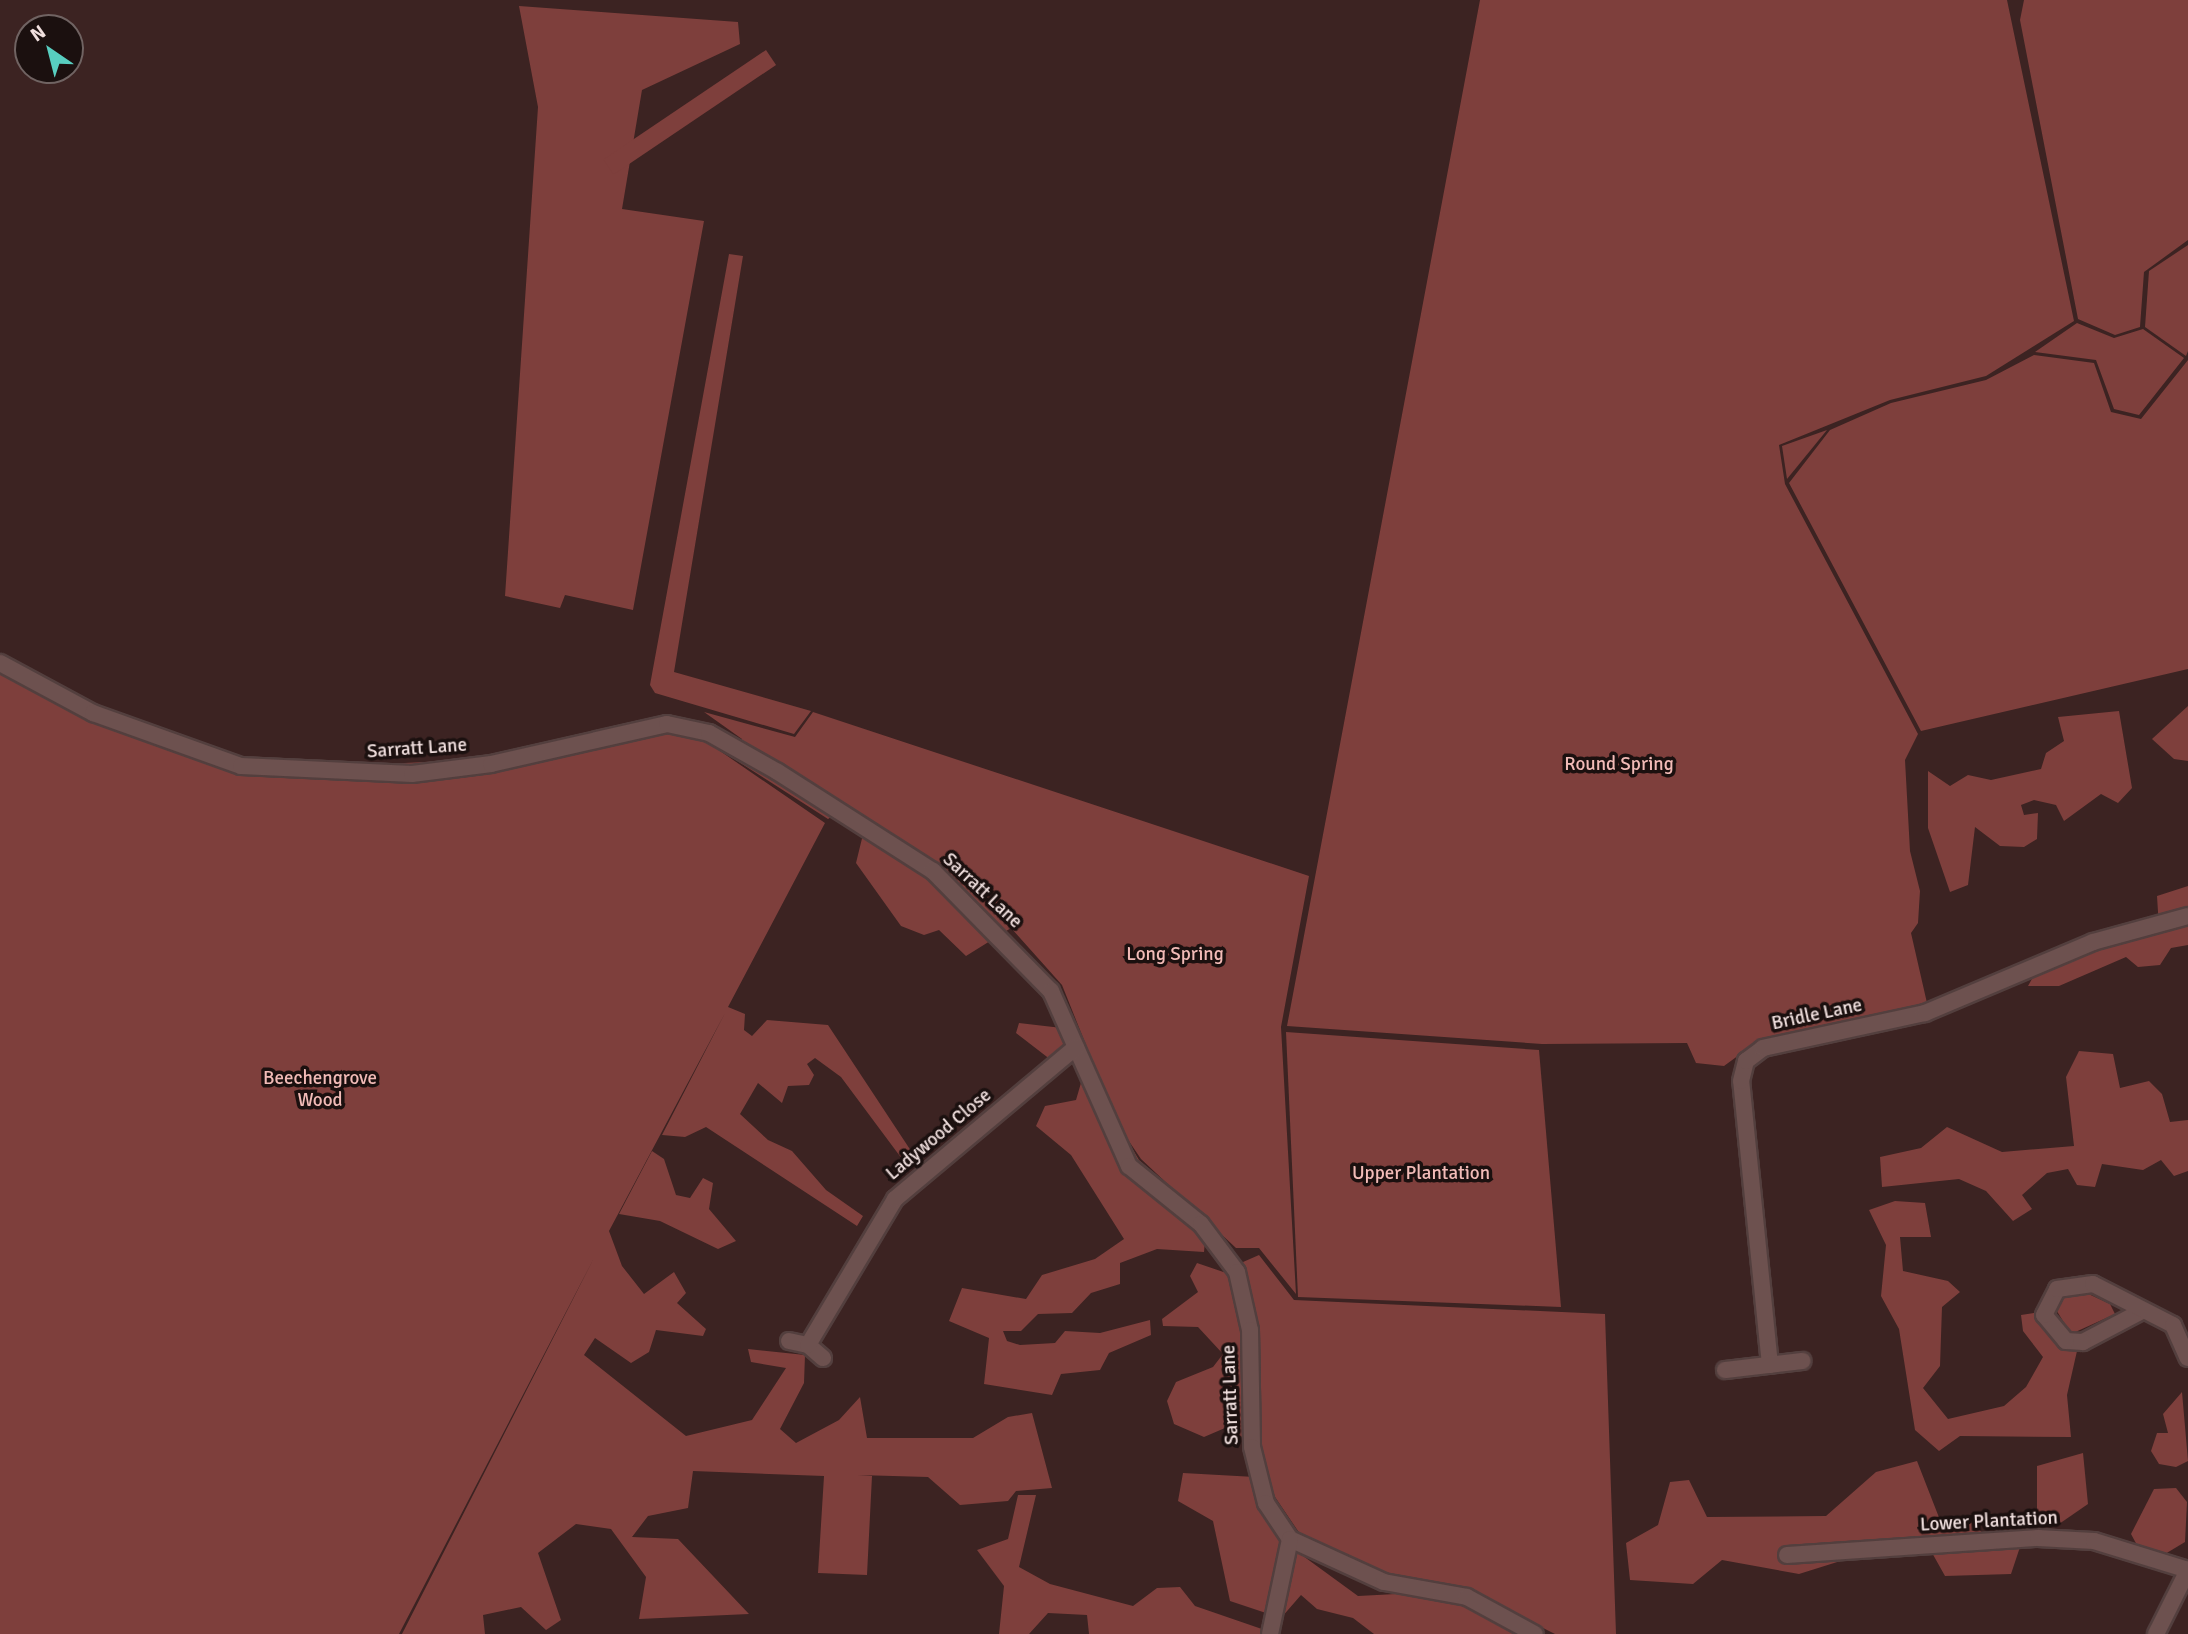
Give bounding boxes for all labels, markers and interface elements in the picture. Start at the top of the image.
north arrow [14,14,84,84]
text: N [26,20,50,47]
street label: Sarratt Lane [366,734,468,764]
park label: Round Spring [1564,754,1674,776]
street label: Sarratt Lane [938,849,1026,933]
park label: Long Spring [1126,944,1224,966]
street label: Bridle Lane [1770,994,1864,1036]
park label: Beechengrove Wood [263,1068,377,1112]
street label: Ladywood Close [882,1084,996,1186]
park label: Upper Plantation [1352,1163,1490,1185]
street label: Sarratt Lane [1218,1345,1244,1445]
street label: Lower Plantation [1920,1507,2058,1537]

